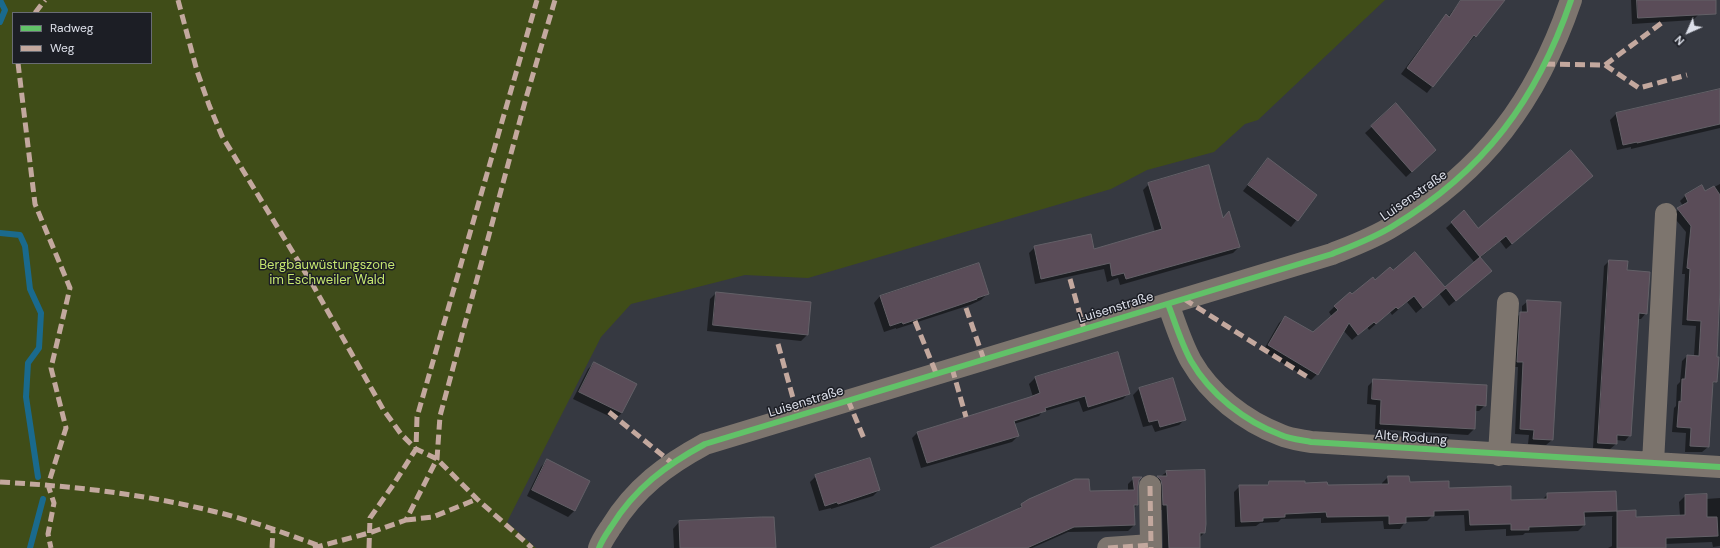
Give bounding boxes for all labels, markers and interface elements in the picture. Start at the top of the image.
legend [12,12,152,64]
north arrow [1668,12,1708,52]
text: Radweg [50,20,93,36]
text: N [1672,33,1687,48]
text: Weg [50,40,74,56]
street label: Luisenstraße [1378,167,1450,225]
park label: Bergbauwüstungszone im Eschweiler Wald [259,258,395,289]
street label: Luisenstraße [1077,289,1155,327]
street label: Luisenstraße [767,383,845,421]
street label: Alte Rodung [1374,428,1448,448]

